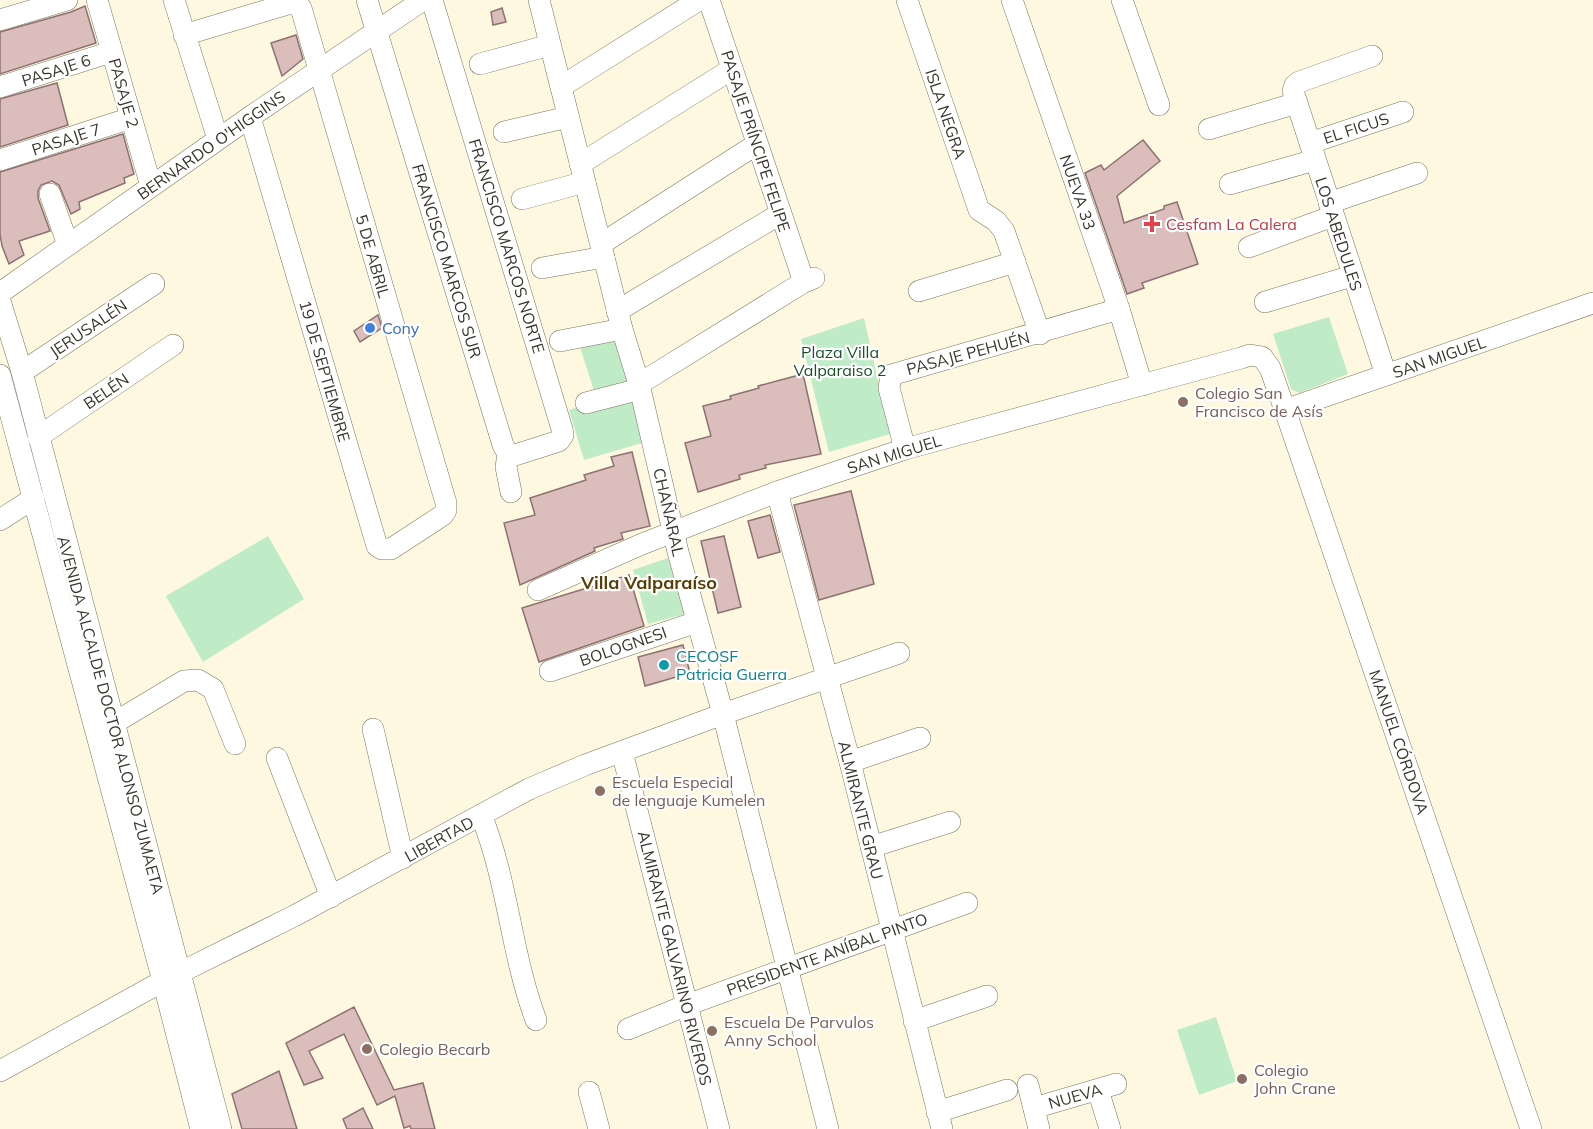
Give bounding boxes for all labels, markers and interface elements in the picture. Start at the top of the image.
street label: PASAJE PRÍNCIPE FELIPE [717,48,795,234]
street label: PASAJE 6 [19,49,93,91]
street label: PASAJE 2 [105,56,143,130]
street label: ISLA NEGRA [921,66,971,162]
street label: BERNARDO O'HIGGINS [133,86,289,204]
street label: EL FICUS [1321,108,1391,148]
street label: PASAJE 7 [29,118,103,160]
street label: FRANCISCO MARCOS NORTE [465,136,549,356]
street label: NUEVA 33 [1056,152,1100,232]
street label: FRANCISCO MARCOS SUR [408,161,486,361]
street label: LOS ABEDULES [1311,175,1367,293]
street label: 5 DE ABRIL [352,212,395,300]
place label: Cesfam La Calera [1166,214,1297,234]
marker: Cesfam La Calera [1143,215,1161,233]
street label: JERUSALÉN [45,295,131,361]
street label: 19 DE SEPTIEMBRE [295,298,355,444]
place label: Cony [382,318,420,338]
marker: Cony [363,321,377,335]
street label: PASAJE PEHUÉN [904,327,1032,379]
street label: SAN MIGUEL [1390,332,1488,382]
park label: Plaza Villa Valparaiso 2 [794,342,886,380]
street label: BELÉN [80,369,132,413]
place label: Colegio San Francisco de Asís [1195,383,1323,421]
marker: Colegio San Francisco de Asís [1176,395,1190,409]
street label: SAN MIGUEL [845,430,944,478]
street label: CHAÑARAL [649,466,689,558]
street label: AVENIDA ALCALDE DOCTOR ALONSO ZUMAETA [53,534,169,897]
district label: Villa Valparaíso [580,571,717,594]
street label: BOLOGNESI [577,622,669,670]
place label: CECOSF Patricia Guerra [676,646,787,684]
marker: CECOSF Patricia Guerra [657,658,671,672]
street label: MANUEL CÓRDOVA [1365,667,1433,817]
street label: ALMIRANTE GRAU [834,739,888,881]
place label: Escuela Especial de lenguaje Kumelen [612,772,765,810]
marker: Escuela Especial de lenguaje Kumelen [593,784,607,798]
street label: LIBERTAD [401,812,477,866]
street label: ALMIRANTE GALVARINO RIVEROS [634,829,716,1087]
street label: PRESIDENTE ANÍBAL PINTO [724,908,930,1000]
place label: Escuela De Parvulos Anny School [724,1012,874,1050]
marker: Escuela De Parvulos Anny School [705,1024,719,1038]
place label: Colegio Becarb [379,1039,490,1059]
marker: Colegio Becarb [360,1042,374,1056]
place label: Colegio John Crane [1254,1060,1336,1098]
marker: Colegio John Crane [1235,1072,1249,1086]
street label: NUEVA [1046,1079,1104,1113]

